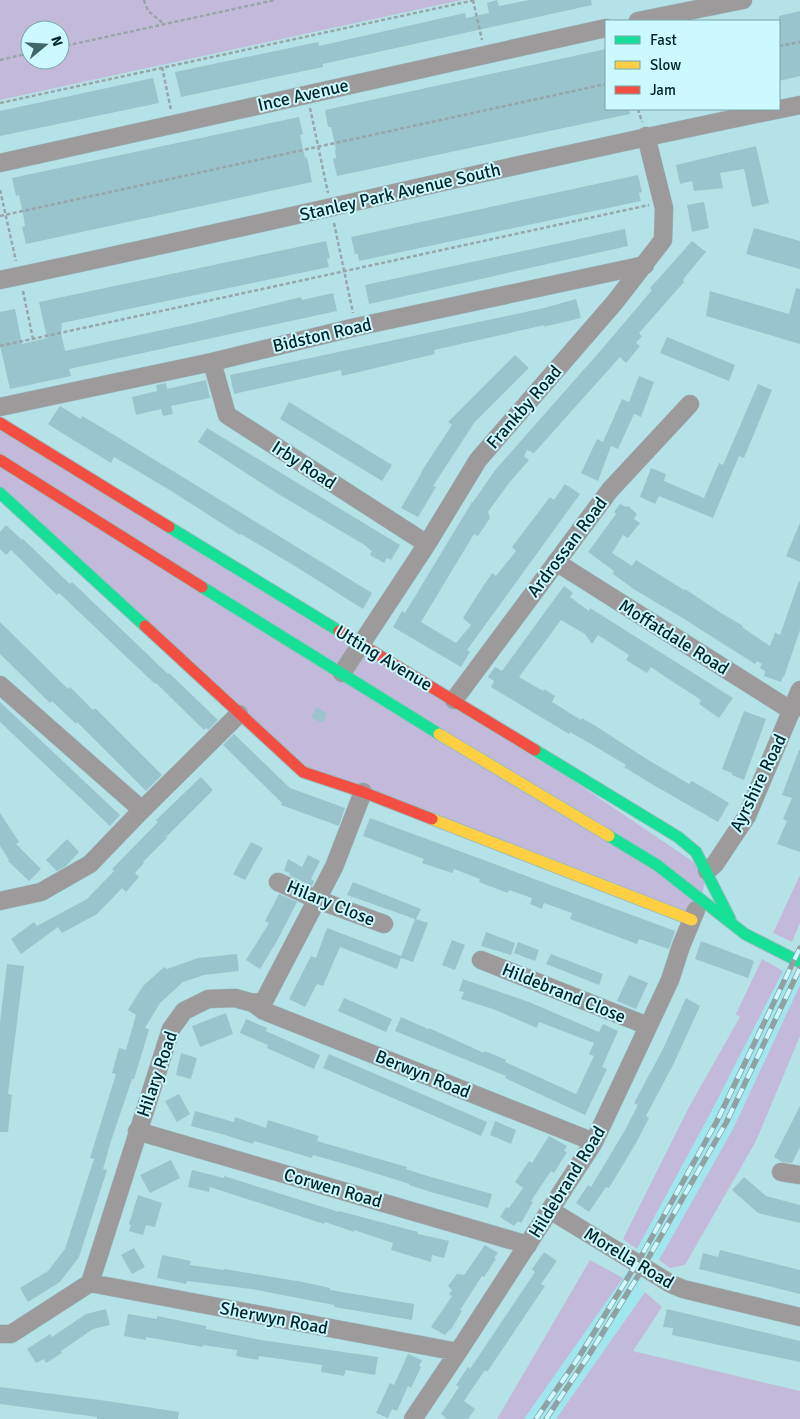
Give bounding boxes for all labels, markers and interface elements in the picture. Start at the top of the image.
north arrow [20,20,70,70]
legend [605,20,780,110]
text: Fast [650,31,677,49]
text: N [47,34,66,48]
text: Slow [650,56,681,74]
street label: Ince Avenue [255,74,351,116]
text: Jam [650,81,676,99]
street label: Stanley Park Avenue South [297,158,503,226]
street label: Bidston Road [270,313,374,357]
street label: Frankby Road [482,361,566,453]
street label: Irby Road [268,436,340,494]
street label: Ardrossan Road [522,493,612,601]
street label: Moffatdale Road [615,594,733,680]
street label: Utting Avenue [332,620,436,696]
street label: Ayrshire Road [725,730,791,836]
street label: Hilary Close [284,875,378,931]
street label: Hildebrand Close [499,958,629,1028]
street label: Hilary Road [132,1028,182,1120]
street label: Berwyn Road [372,1045,474,1103]
street label: Hildebrand Road [524,1122,610,1242]
street label: Corwen Road [281,1163,385,1213]
street label: Morella Road [580,1223,678,1293]
street label: Sherwyn Road [218,1297,330,1339]

